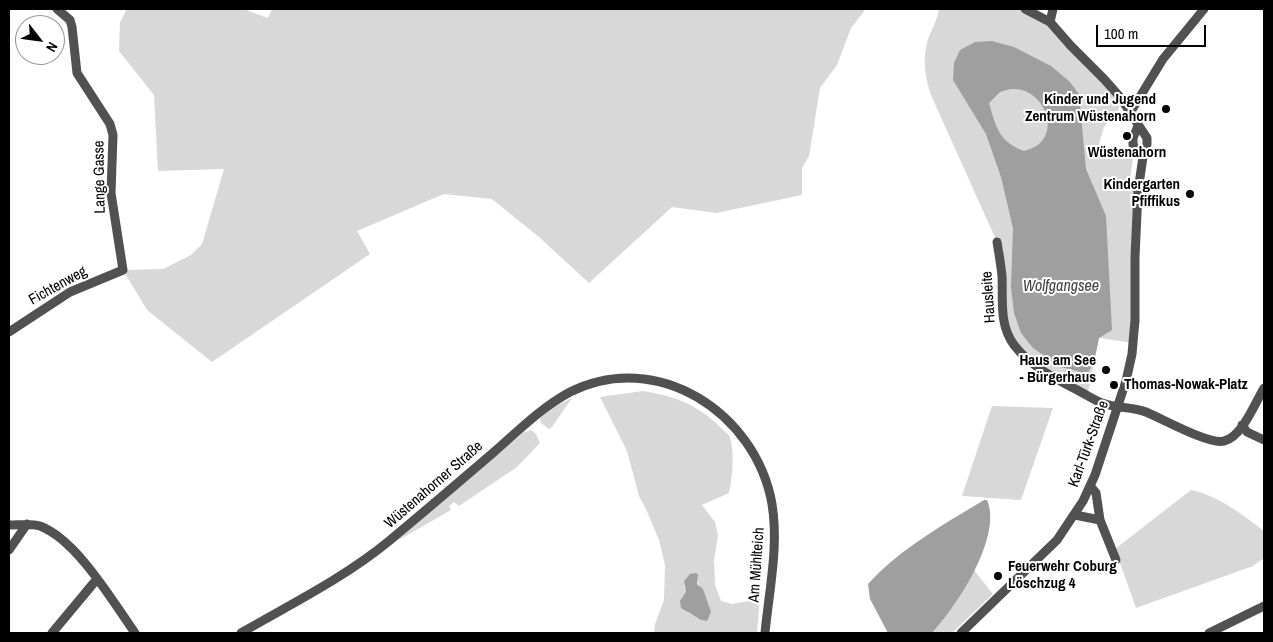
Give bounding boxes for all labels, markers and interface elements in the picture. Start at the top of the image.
north arrow [15,15,65,65]
scale bar [1098,15,1208,47]
text: 100 m [1104,23,1138,44]
text: N [42,39,62,55]
place label: Kinder und Jugend Zentrum Wüstenahorn [1025,91,1156,126]
marker: Kinder und Jugend Zentrum Wüstenahorn [1160,103,1172,115]
marker: Wüstenahorn [1121,130,1133,142]
street label: Lange Gasse [90,140,110,214]
place label: Wüstenahorn [1088,144,1166,162]
place label: Kindergarten Pfiffikus [1103,176,1180,211]
marker: Kindergarten Pfiffikus [1184,188,1196,200]
street label: Fichtenweg [26,263,90,309]
street label: Hausleite [978,270,1000,324]
water label: Wolfgangsee [1023,277,1099,297]
place label: Haus am See - Bürgerhaus [1019,352,1096,387]
marker: Haus am See - Bürgerhaus [1100,364,1112,376]
place label: Thomas-Nowak-Platz [1124,376,1248,394]
marker: Thomas-Nowak-Platz [1108,379,1120,391]
street label: Karl-Türk-Straße [1065,398,1113,490]
street label: Wüstenahorner Straße [381,437,487,533]
street label: Am Mühlteich [745,527,769,603]
place label: Feuerwehr Coburg Löschzug 4 [1008,558,1117,593]
marker: Feuerwehr Coburg Löschzug 4 [992,570,1004,582]

